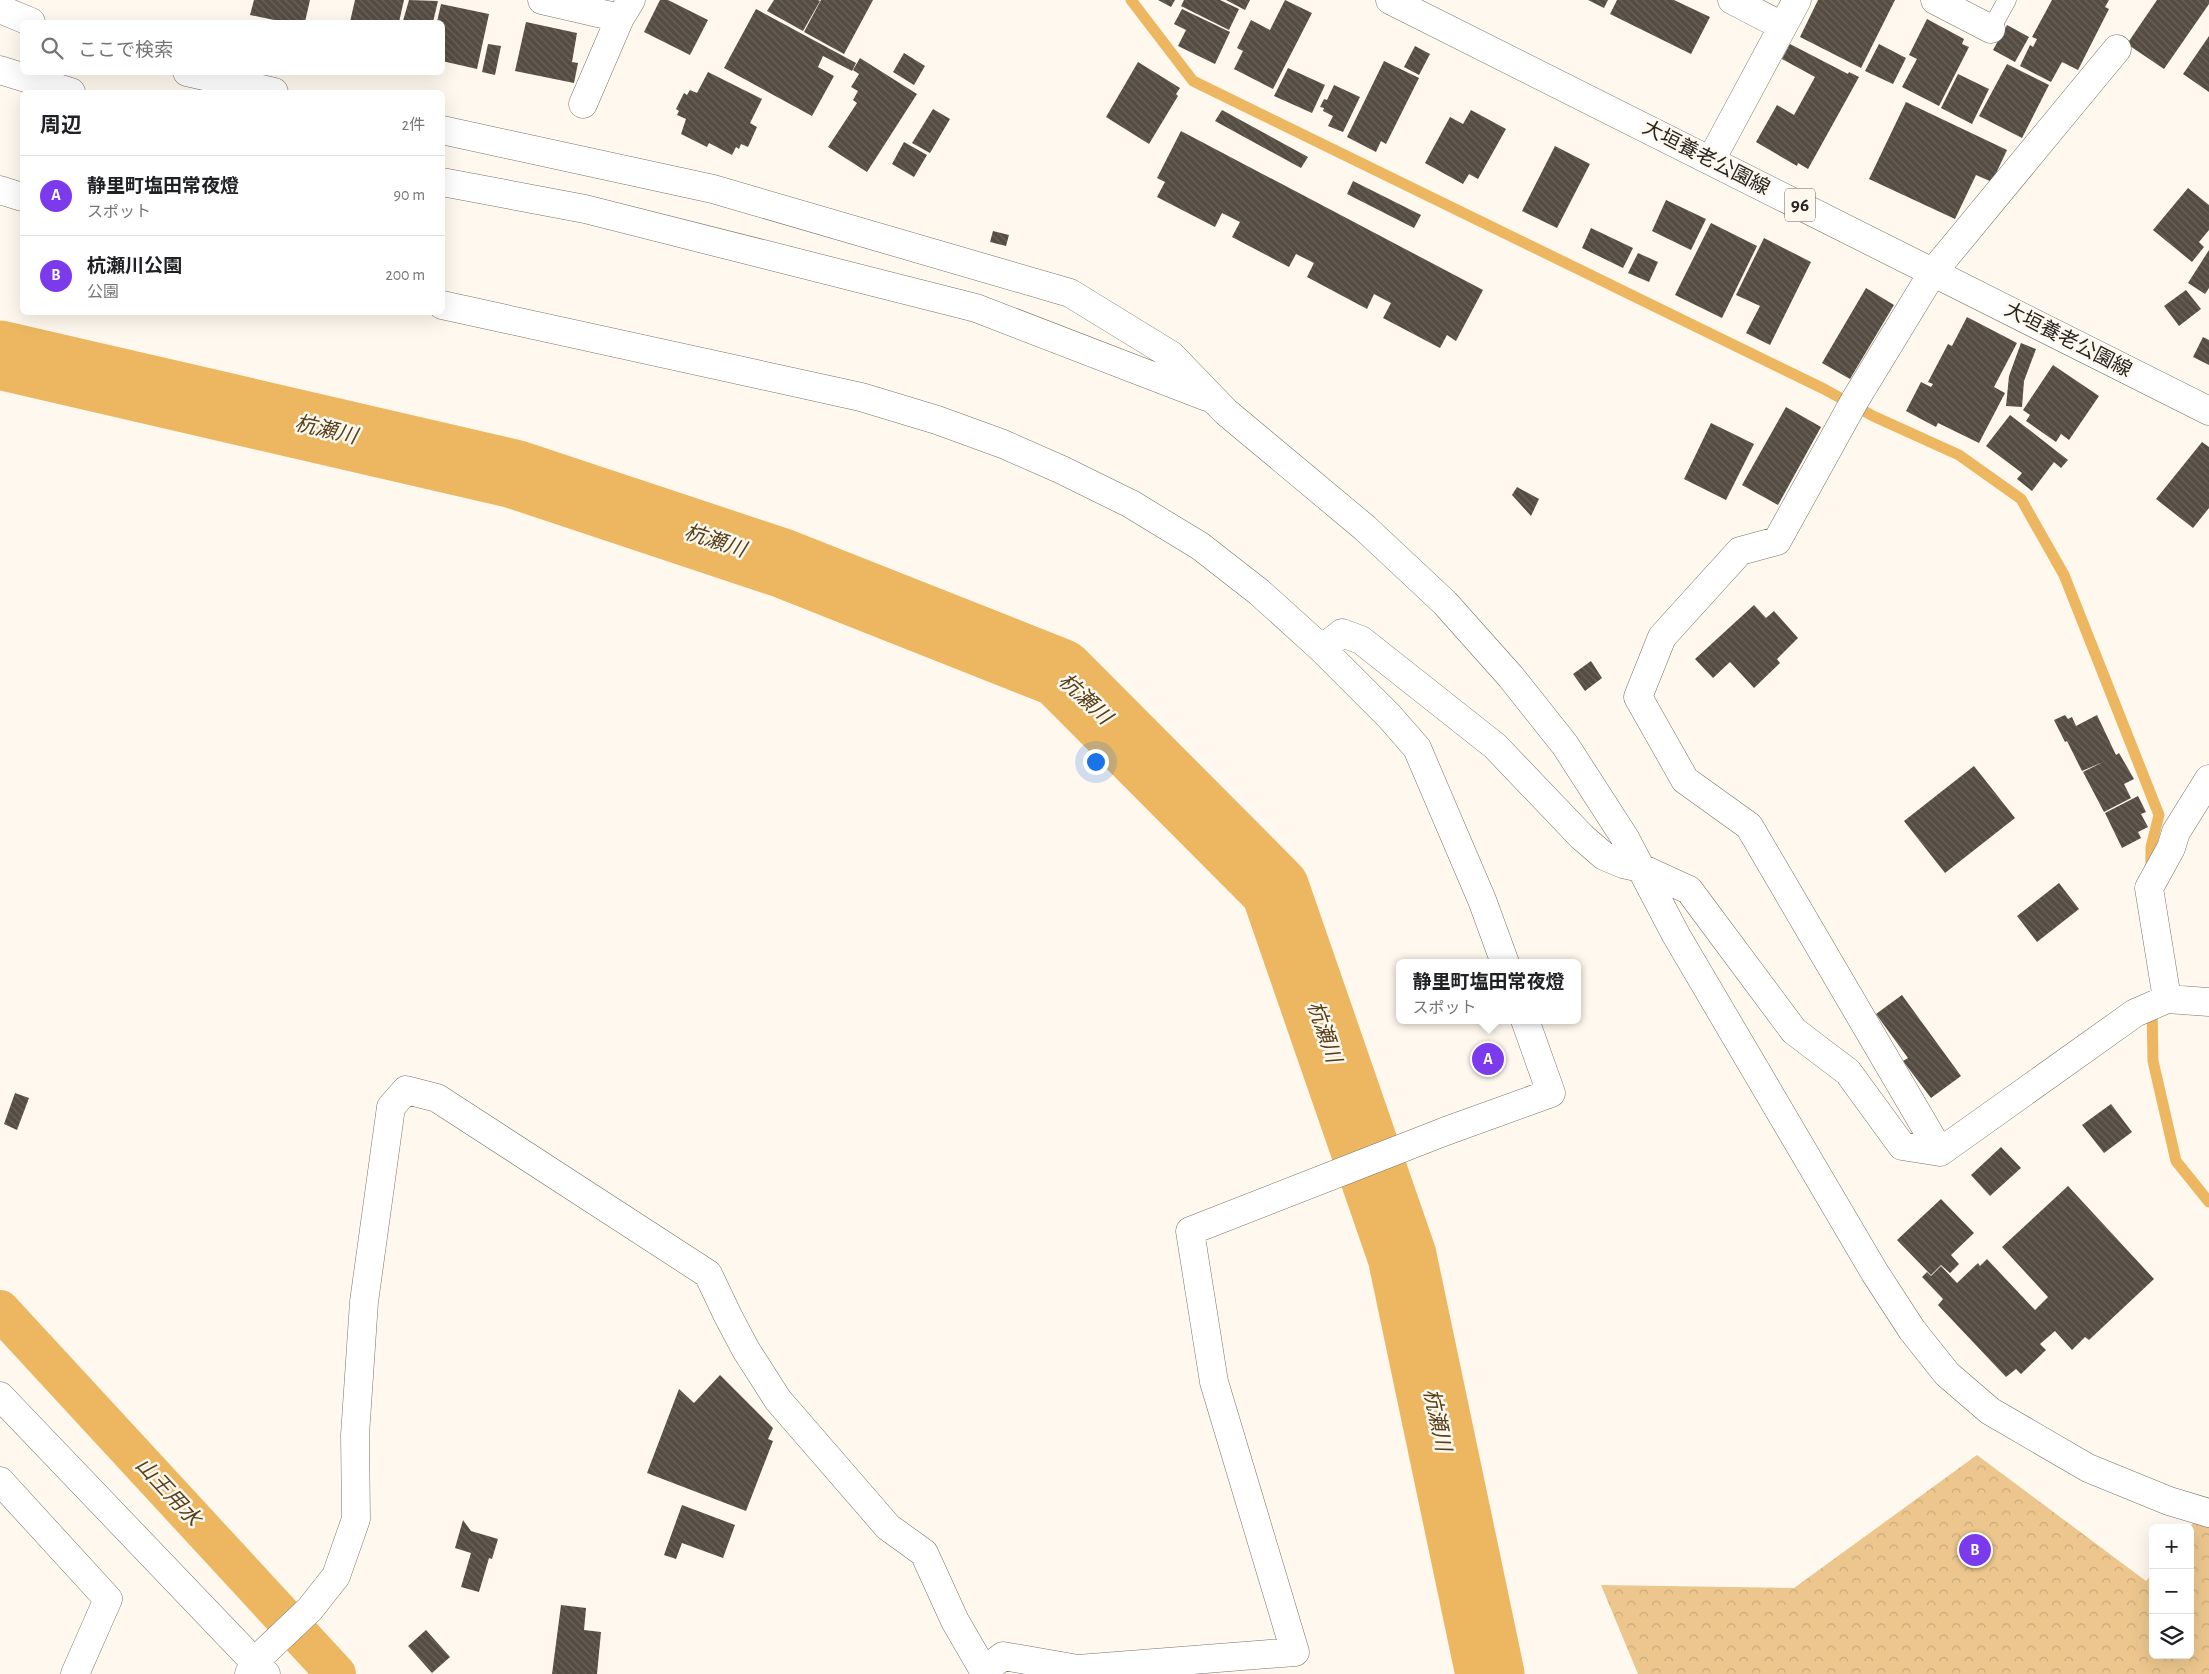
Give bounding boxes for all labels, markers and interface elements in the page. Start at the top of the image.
search box [20,20,445,75]
icon: search [38,34,66,62]
text: ここで検索 [78,41,173,60]
text: 周辺 [40,115,82,136]
street label: 大垣養老公園線 [1639,116,1774,199]
text: 2件 [402,117,425,133]
text: 静里町塩田常夜燈 [87,177,239,196]
text: A [51,187,61,203]
text: 90 m [394,187,425,203]
road number: 96 [1785,188,1815,222]
text: スポット [87,204,151,220]
text: 杭瀬川公園 [87,257,182,276]
text: B [51,267,61,283]
text: 200 m [385,267,425,283]
text: 公園 [87,284,119,300]
street label: 大垣養老公園線 [2001,298,2136,381]
water label: 杭瀬川 [293,412,361,448]
water label: 杭瀬川 [682,520,750,561]
water label: 杭瀬川 [1055,669,1117,730]
your location [1083,749,1109,775]
popup [1396,959,1581,1024]
text: 静里町塩田常夜燈 [1412,973,1565,992]
water label: 杭瀬川 [1304,998,1346,1067]
text: スポット [1412,1000,1477,1016]
pin: A [1472,1040,1504,1078]
water label: 杭瀬川 [1420,1387,1455,1455]
water label: 山王用水 [132,1453,206,1531]
map controls [2149,1524,2194,1659]
button: + [2149,1524,2194,1569]
pin: B [1959,1531,1991,1569]
button: − [2149,1569,2194,1614]
button: layers [2149,1614,2194,1659]

